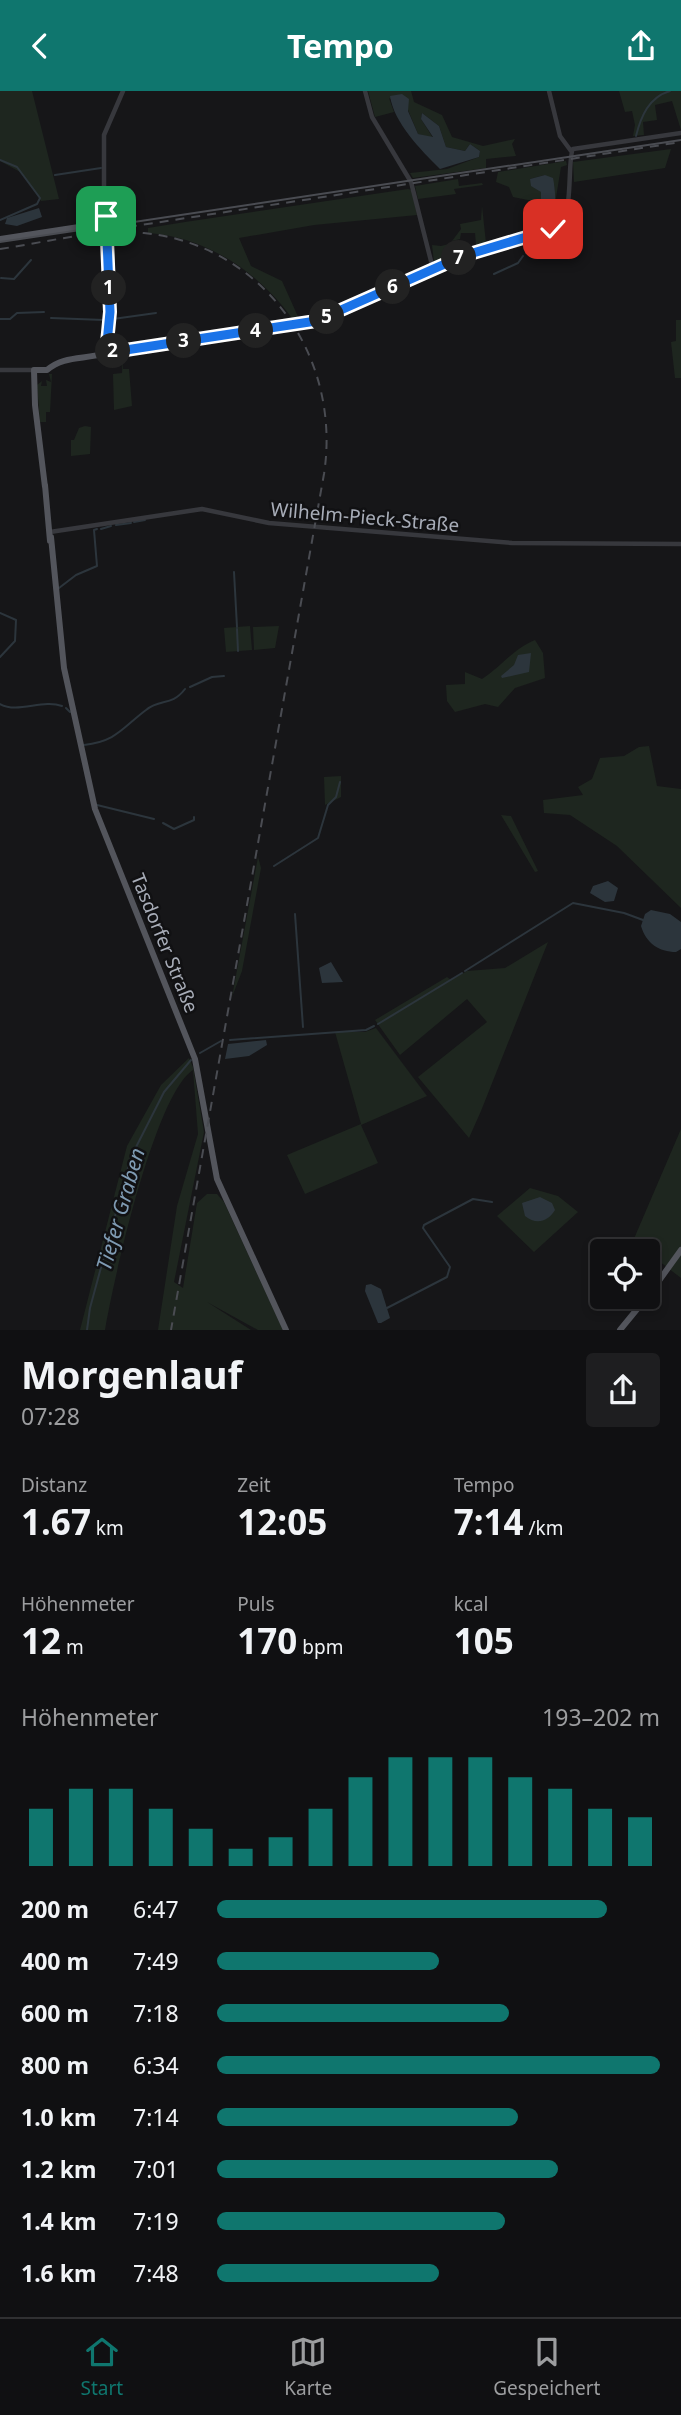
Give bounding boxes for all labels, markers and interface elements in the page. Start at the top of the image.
text: Tempo [287,24,394,67]
icon: back [21,27,59,65]
icon: share [622,27,660,65]
pin [76,186,136,246]
icon: arrive [87,197,125,235]
pin [523,199,583,259]
icon: check [534,210,572,248]
pin: 7 [442,241,476,275]
text: 7 [453,244,464,270]
pin: 6 [376,269,410,305]
pin: 1 [92,271,126,305]
text: 6 [387,273,398,299]
text: 1 [103,274,114,300]
pin: 5 [310,299,344,335]
text: 5 [321,303,332,329]
pin: 4 [238,313,274,349]
text: 4 [250,317,261,343]
pin: 3 [166,323,202,359]
text: 3 [178,327,189,353]
pin: 2 [96,334,130,369]
text: 2 [107,337,118,363]
street label: Wilhelm-Pieck-Straße [270,496,460,538]
street label: Tasdorfer Straße [125,870,205,1016]
water label: Tiefer Graben [89,1144,151,1274]
map controls [590,1239,660,1309]
button: locate [590,1239,660,1309]
text: Morgenlauf [21,1348,242,1400]
button: share [586,1353,660,1427]
text: 07:28 [21,1400,80,1432]
text: Distanz [21,1472,87,1498]
text: Zeit [237,1472,271,1498]
text: Tempo [454,1472,515,1498]
text: 1.67 [21,1498,91,1545]
text: 12:05 [237,1498,327,1545]
text: 7:14 [454,1498,524,1545]
text: km [91,1515,124,1541]
text: /km [524,1515,563,1541]
text: Höhenmeter [21,1591,135,1617]
text: Puls [237,1591,275,1617]
text: kcal [454,1591,488,1617]
text: 12 [21,1617,61,1664]
text: 170 [237,1617,297,1664]
text: 105 [454,1617,514,1664]
text: m [61,1634,84,1660]
text: bpm [297,1634,343,1660]
text: Höhenmeter [21,1701,159,1733]
text: 193–202 m [542,1701,660,1733]
text: 200 m [21,1893,89,1925]
text: 6:47 [133,1893,179,1925]
text: 400 m [21,1945,89,1977]
text: 7:49 [133,1945,179,1977]
text: 600 m [21,1997,89,2029]
text: 7:18 [133,1997,179,2029]
text: 800 m [21,2049,89,2081]
text: 6:34 [133,2049,179,2081]
text: 1.0 km [21,2101,96,2133]
text: 7:14 [133,2101,179,2133]
text: 1.2 km [21,2153,96,2185]
text: 7:01 [133,2153,179,2185]
text: 1.4 km [21,2205,96,2237]
text: 7:19 [133,2205,179,2237]
text: 1.6 km [21,2257,96,2289]
text: 7:48 [133,2257,179,2289]
tab: Start [81,2333,123,2401]
tab: Karte [284,2333,332,2401]
tab: Gespeichert [493,2333,600,2401]

